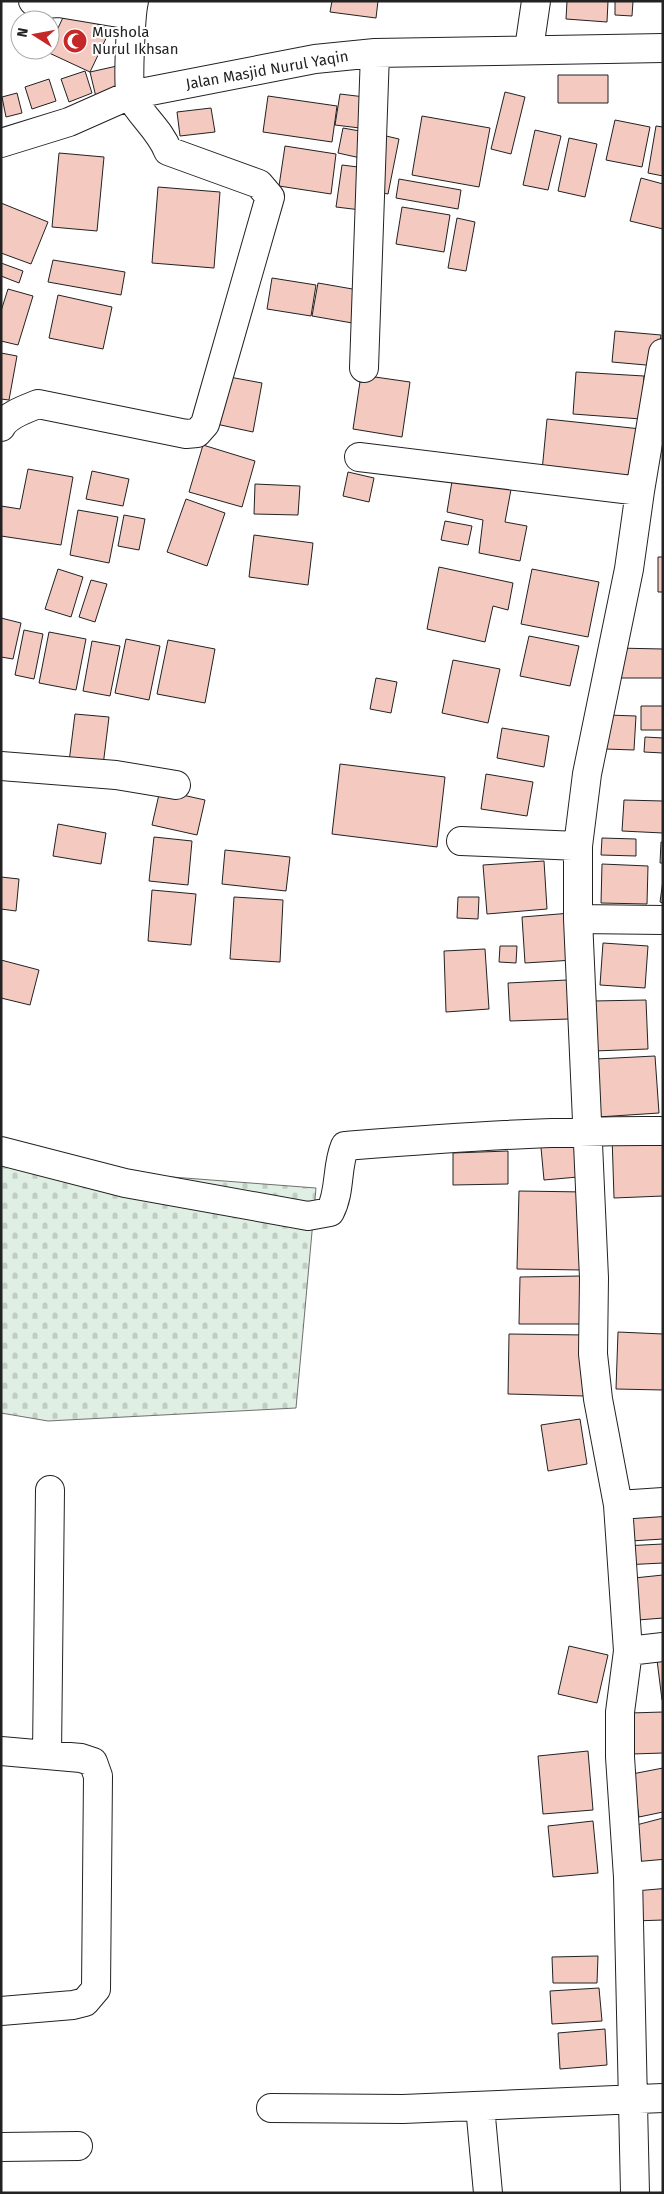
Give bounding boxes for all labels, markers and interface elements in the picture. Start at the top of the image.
north arrow [10,10,60,60]
place label: Mushola Nurul Ikhsan [92,23,179,58]
text: N [13,26,32,39]
mosque icon: Mushola Nurul Ikhsan [62,28,88,54]
street label: Jalan Masjid Nurul Yaqin [184,47,350,93]

